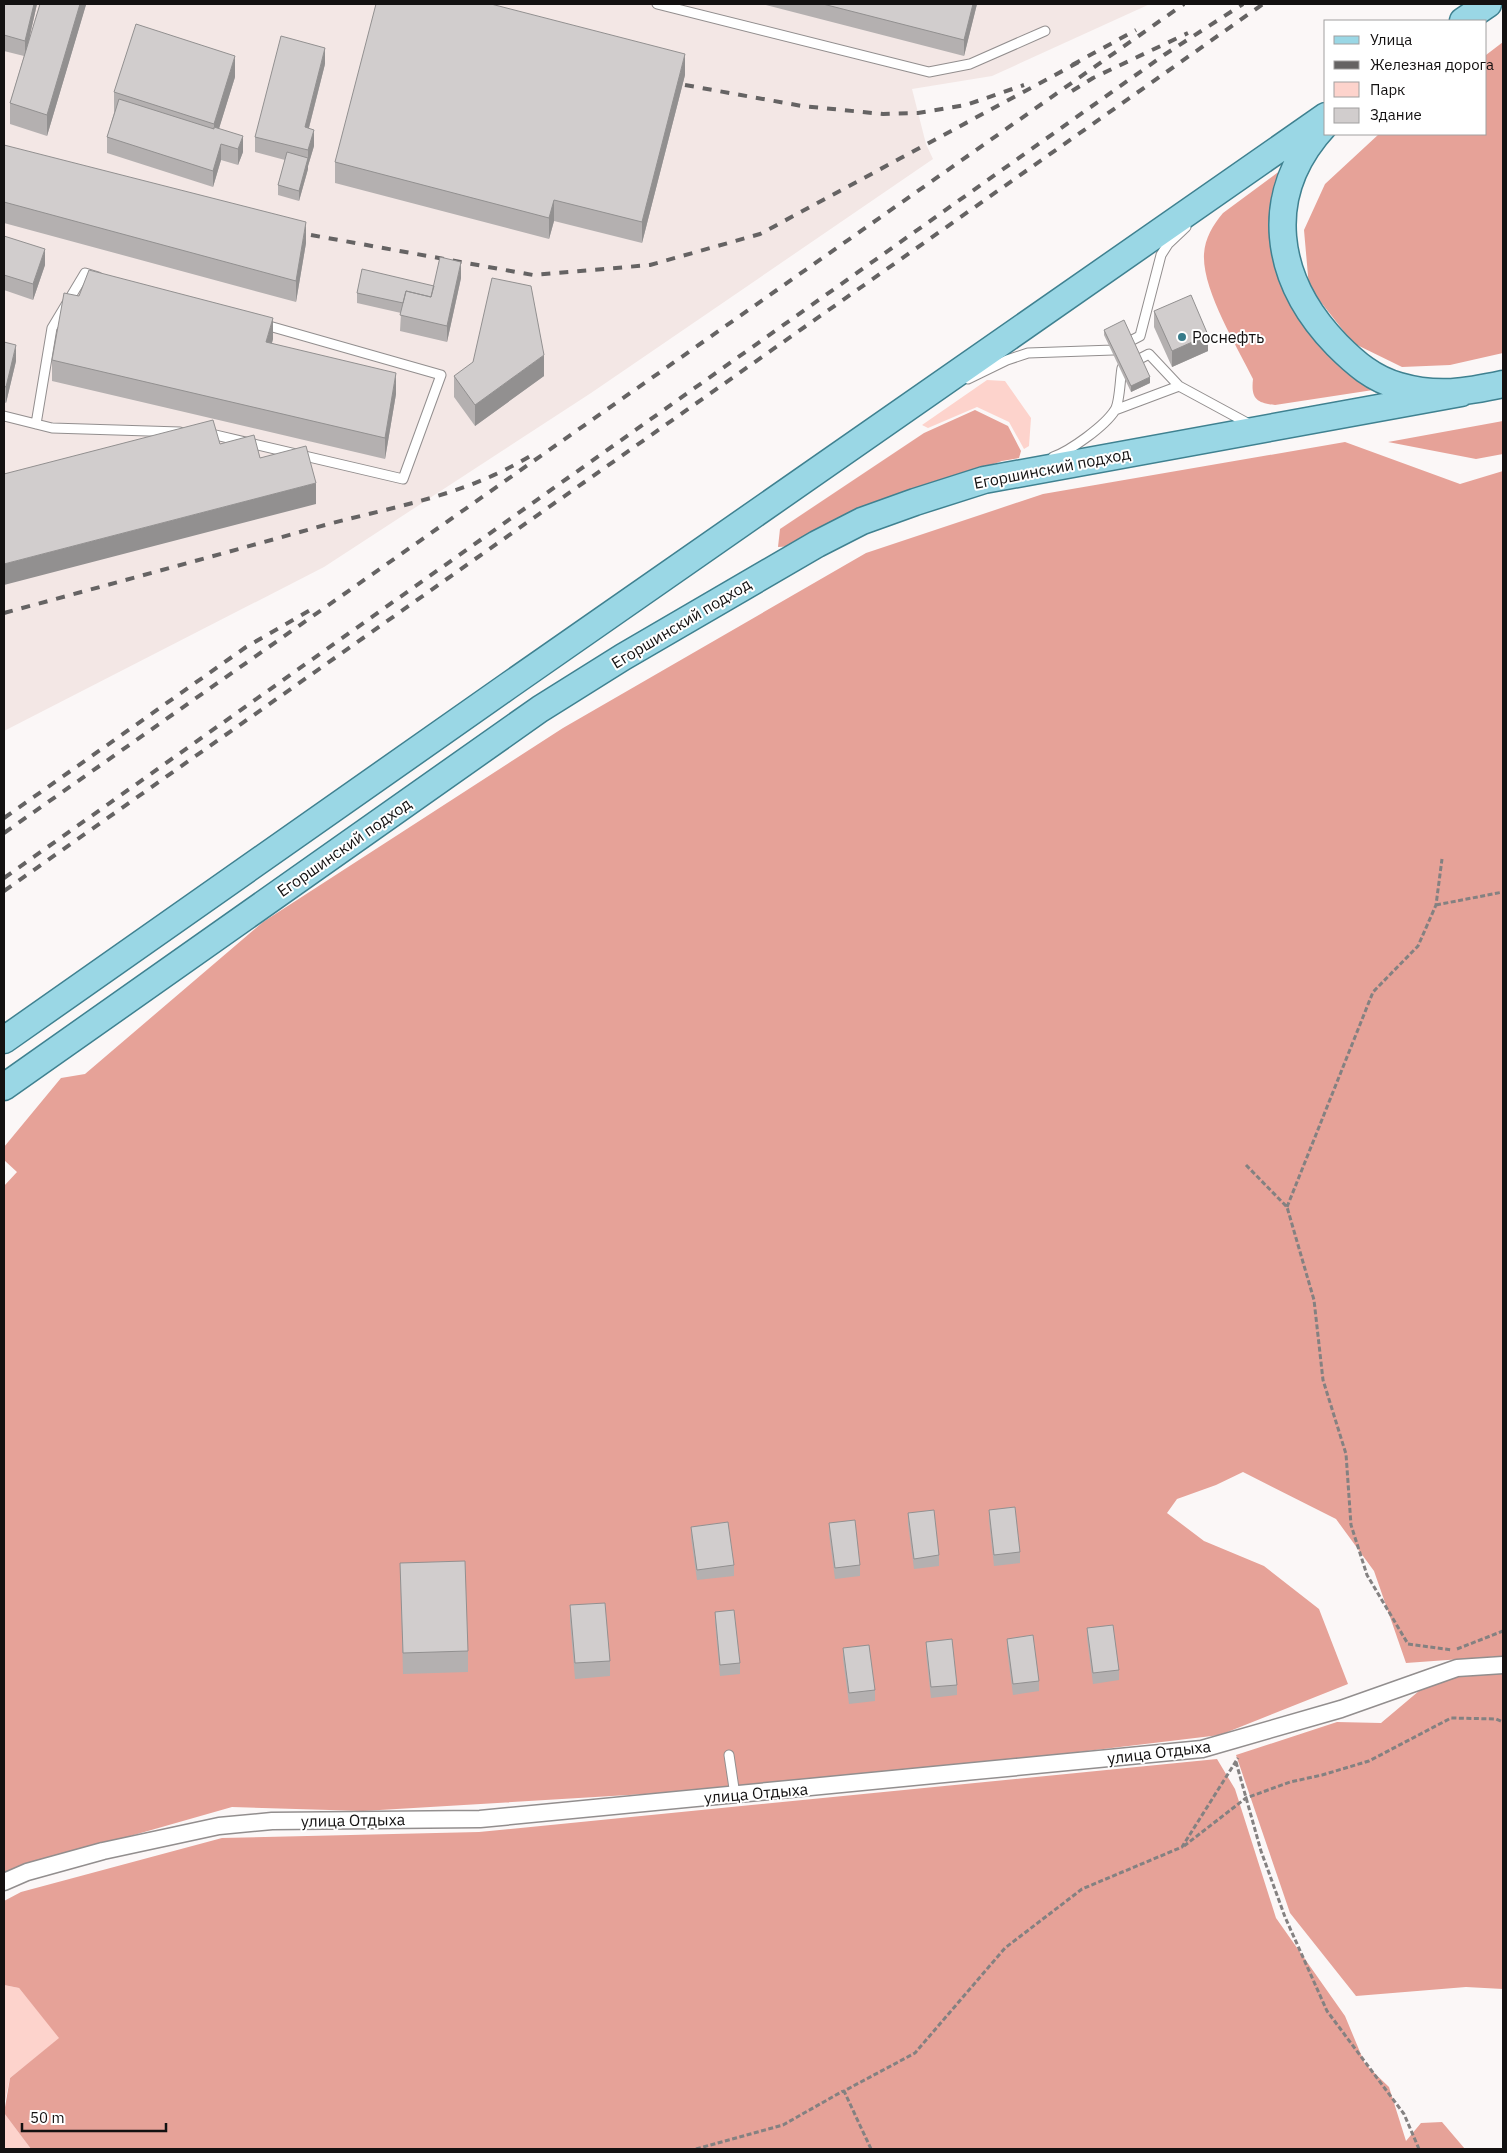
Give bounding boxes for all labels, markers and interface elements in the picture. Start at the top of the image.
legend [1324,20,1487,135]
text: Улица [1370,30,1412,49]
text: Железная дорога [1370,55,1494,74]
text: Парк [1370,80,1405,99]
text: Здание [1370,105,1422,124]
place label: Роснефть [1192,327,1264,347]
marker: Роснефть [1176,331,1188,343]
street label: Егоршинский подход [972,443,1133,493]
street label: Егоршинский подход [608,573,755,673]
street label: Егоршинский подход [273,793,415,901]
street label: улица Отдыха [1106,1736,1212,1768]
street label: улица Отдыха [703,1778,809,1808]
street label: улица Отдыха [301,1809,406,1831]
scale bar [22,2100,166,2132]
text: 50 m [30,2108,65,2127]

